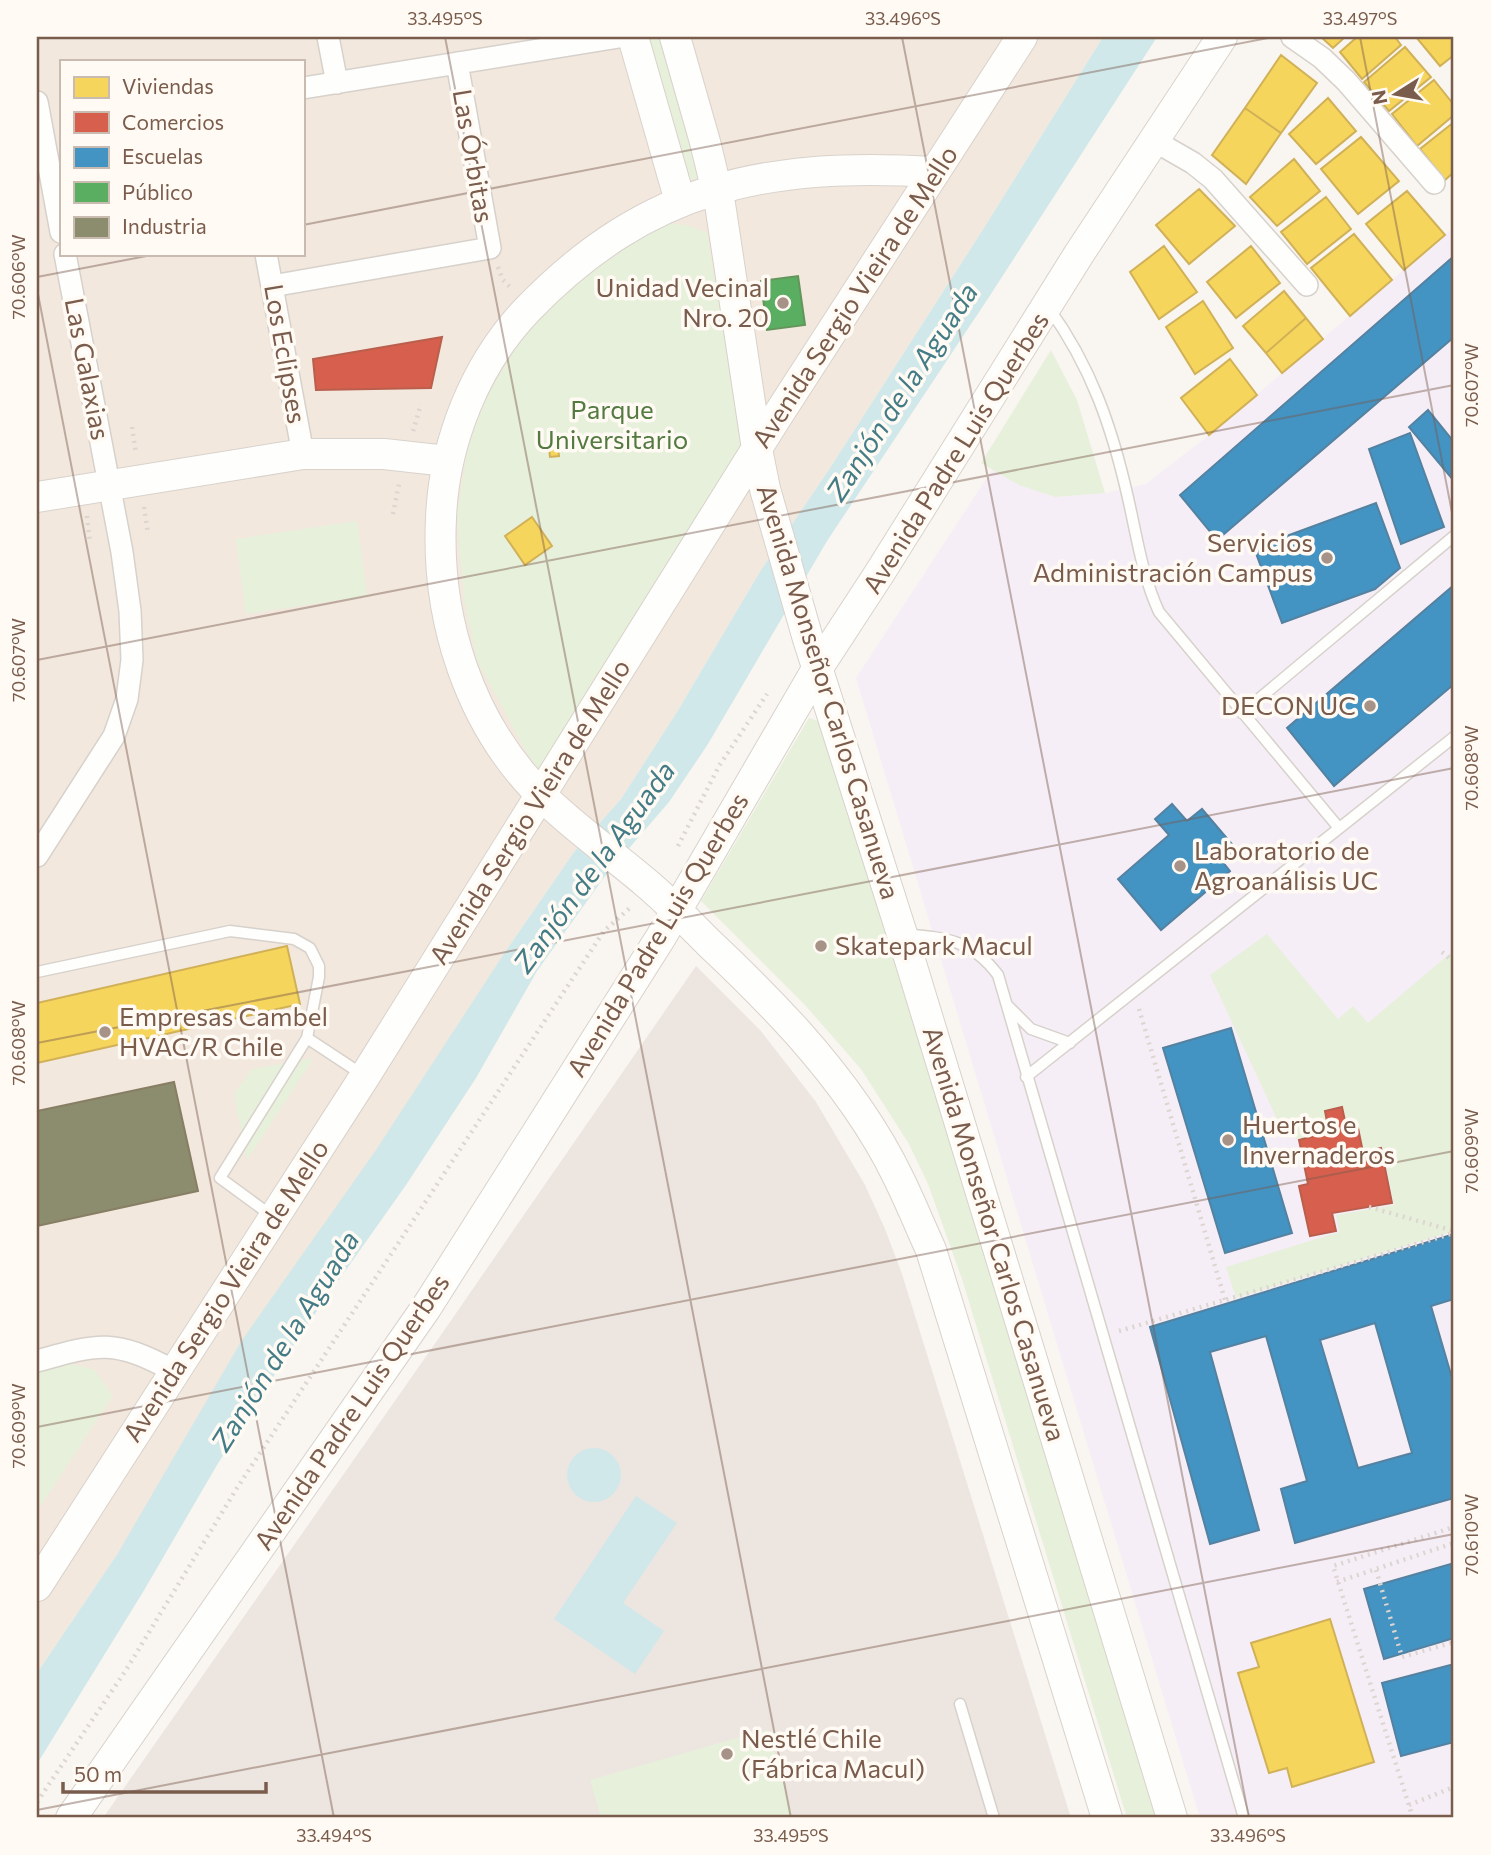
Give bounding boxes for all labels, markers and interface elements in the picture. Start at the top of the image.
text: 33.495°S [407,7,483,29]
text: 33.496°S [865,7,941,29]
text: 33.497°S [1323,7,1397,29]
legend [60,60,304,256]
north arrow [1362,60,1432,130]
text: Viviendas [122,73,214,98]
street label: Las Órbitas [447,87,501,225]
text: N [1366,88,1391,107]
text: Comercios [122,109,224,134]
street label: Avenida Sergio Vieira de Mello [744,139,963,453]
text: Escuelas [122,143,203,168]
text: Público [122,179,193,204]
text: Industria [122,213,207,238]
text: 70.606°W [7,234,29,320]
place label: Unidad Vecinal Nro. 20 [595,271,769,332]
water label: Zanjón de la Aguada [817,276,984,508]
street label: Los Eclipses [259,282,314,426]
street label: Las Galaxias [60,295,117,442]
marker: Unidad Vecinal Nro. 20 [775,295,791,311]
street label: Avenida Padre Luis Querbes [855,306,1054,599]
text: 70.607°W [1460,343,1482,427]
park label: Parque Universitario [536,393,688,454]
street label: Avenida Monseñor Carlos Casanueva [751,480,907,903]
place label: Servicios Administración Campus [1033,526,1313,587]
marker: Servicios Administración Campus [1319,550,1335,566]
text: 70.607°W [7,618,29,702]
street label: Avenida Sergio Vieira de Mello [422,653,636,970]
place label: DECON UC [1221,689,1356,720]
marker: DECON UC [1362,698,1378,714]
text: 70.608°W [1460,725,1482,811]
water label: Zanjón de la Aguada [504,754,681,980]
street label: Avenida Padre Luis Querbes [559,787,754,1082]
place label: Laboratorio de Agroanálisis UC [1194,834,1378,895]
marker: Laboratorio de Agroanálisis UC [1172,858,1188,874]
place label: Skatepark Macul [835,929,1033,960]
marker: Skatepark Macul [813,938,829,954]
text: 70.608°W [7,1000,29,1086]
place label: Empresas Cambel HVAC/R Chile [119,1000,328,1061]
street label: Avenida Monseñor Carlos Casanueva [917,1022,1073,1445]
marker: Empresas Cambel HVAC/R Chile [97,1024,113,1040]
place label: Huertos e Invernaderos [1242,1108,1395,1169]
text: 70.609°W [1460,1108,1482,1194]
marker: Huertos e Invernaderos [1220,1132,1236,1148]
street label: Avenida Sergio Vieira de Mello [115,1133,334,1447]
water label: Zanjón de la Aguada [202,1224,366,1458]
street label: Avenida Padre Luis Querbes [247,1267,455,1555]
text: 70.609°W [7,1383,29,1469]
text: 70.610°W [1460,1494,1482,1576]
place label: Nestlé Chile (Fábrica Macul) [741,1722,925,1783]
marker: Nestlé Chile (Fábrica Macul) [719,1746,735,1762]
scale bar [63,1750,266,1794]
text: 50 m [74,1761,122,1786]
text: 33.494°S [296,1824,372,1846]
text: 33.495°S [753,1824,829,1846]
text: 33.496°S [1210,1824,1286,1846]

